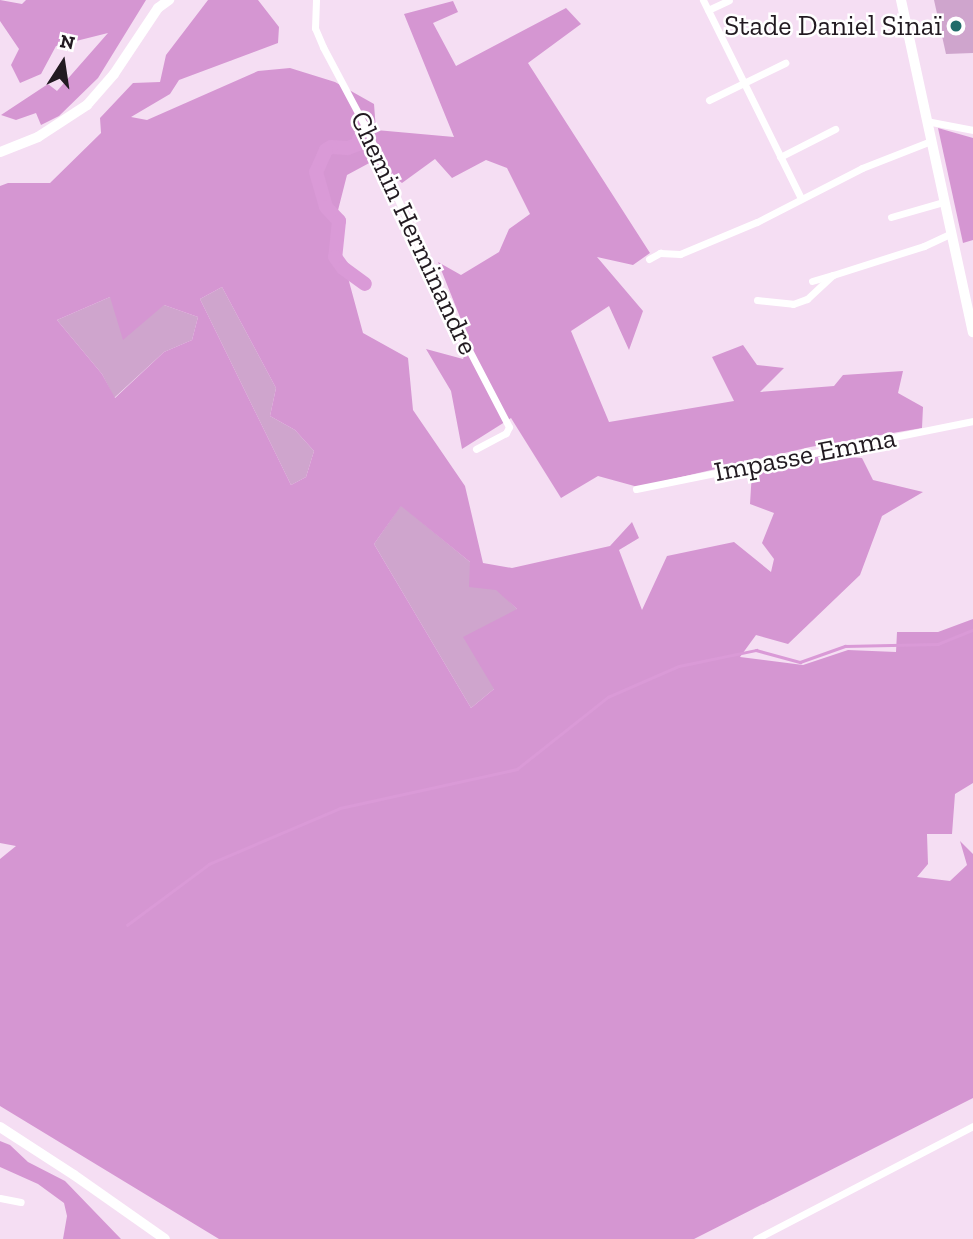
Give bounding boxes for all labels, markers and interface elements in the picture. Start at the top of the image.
place label: Stade Daniel Sinaï [724,9,942,43]
marker: Stade Daniel Sinaï [948,18,964,34]
north arrow [28,28,98,98]
text: N [58,29,77,55]
street label: Chemin Herminandre [343,106,485,360]
street label: Impasse Emma [711,421,899,489]

